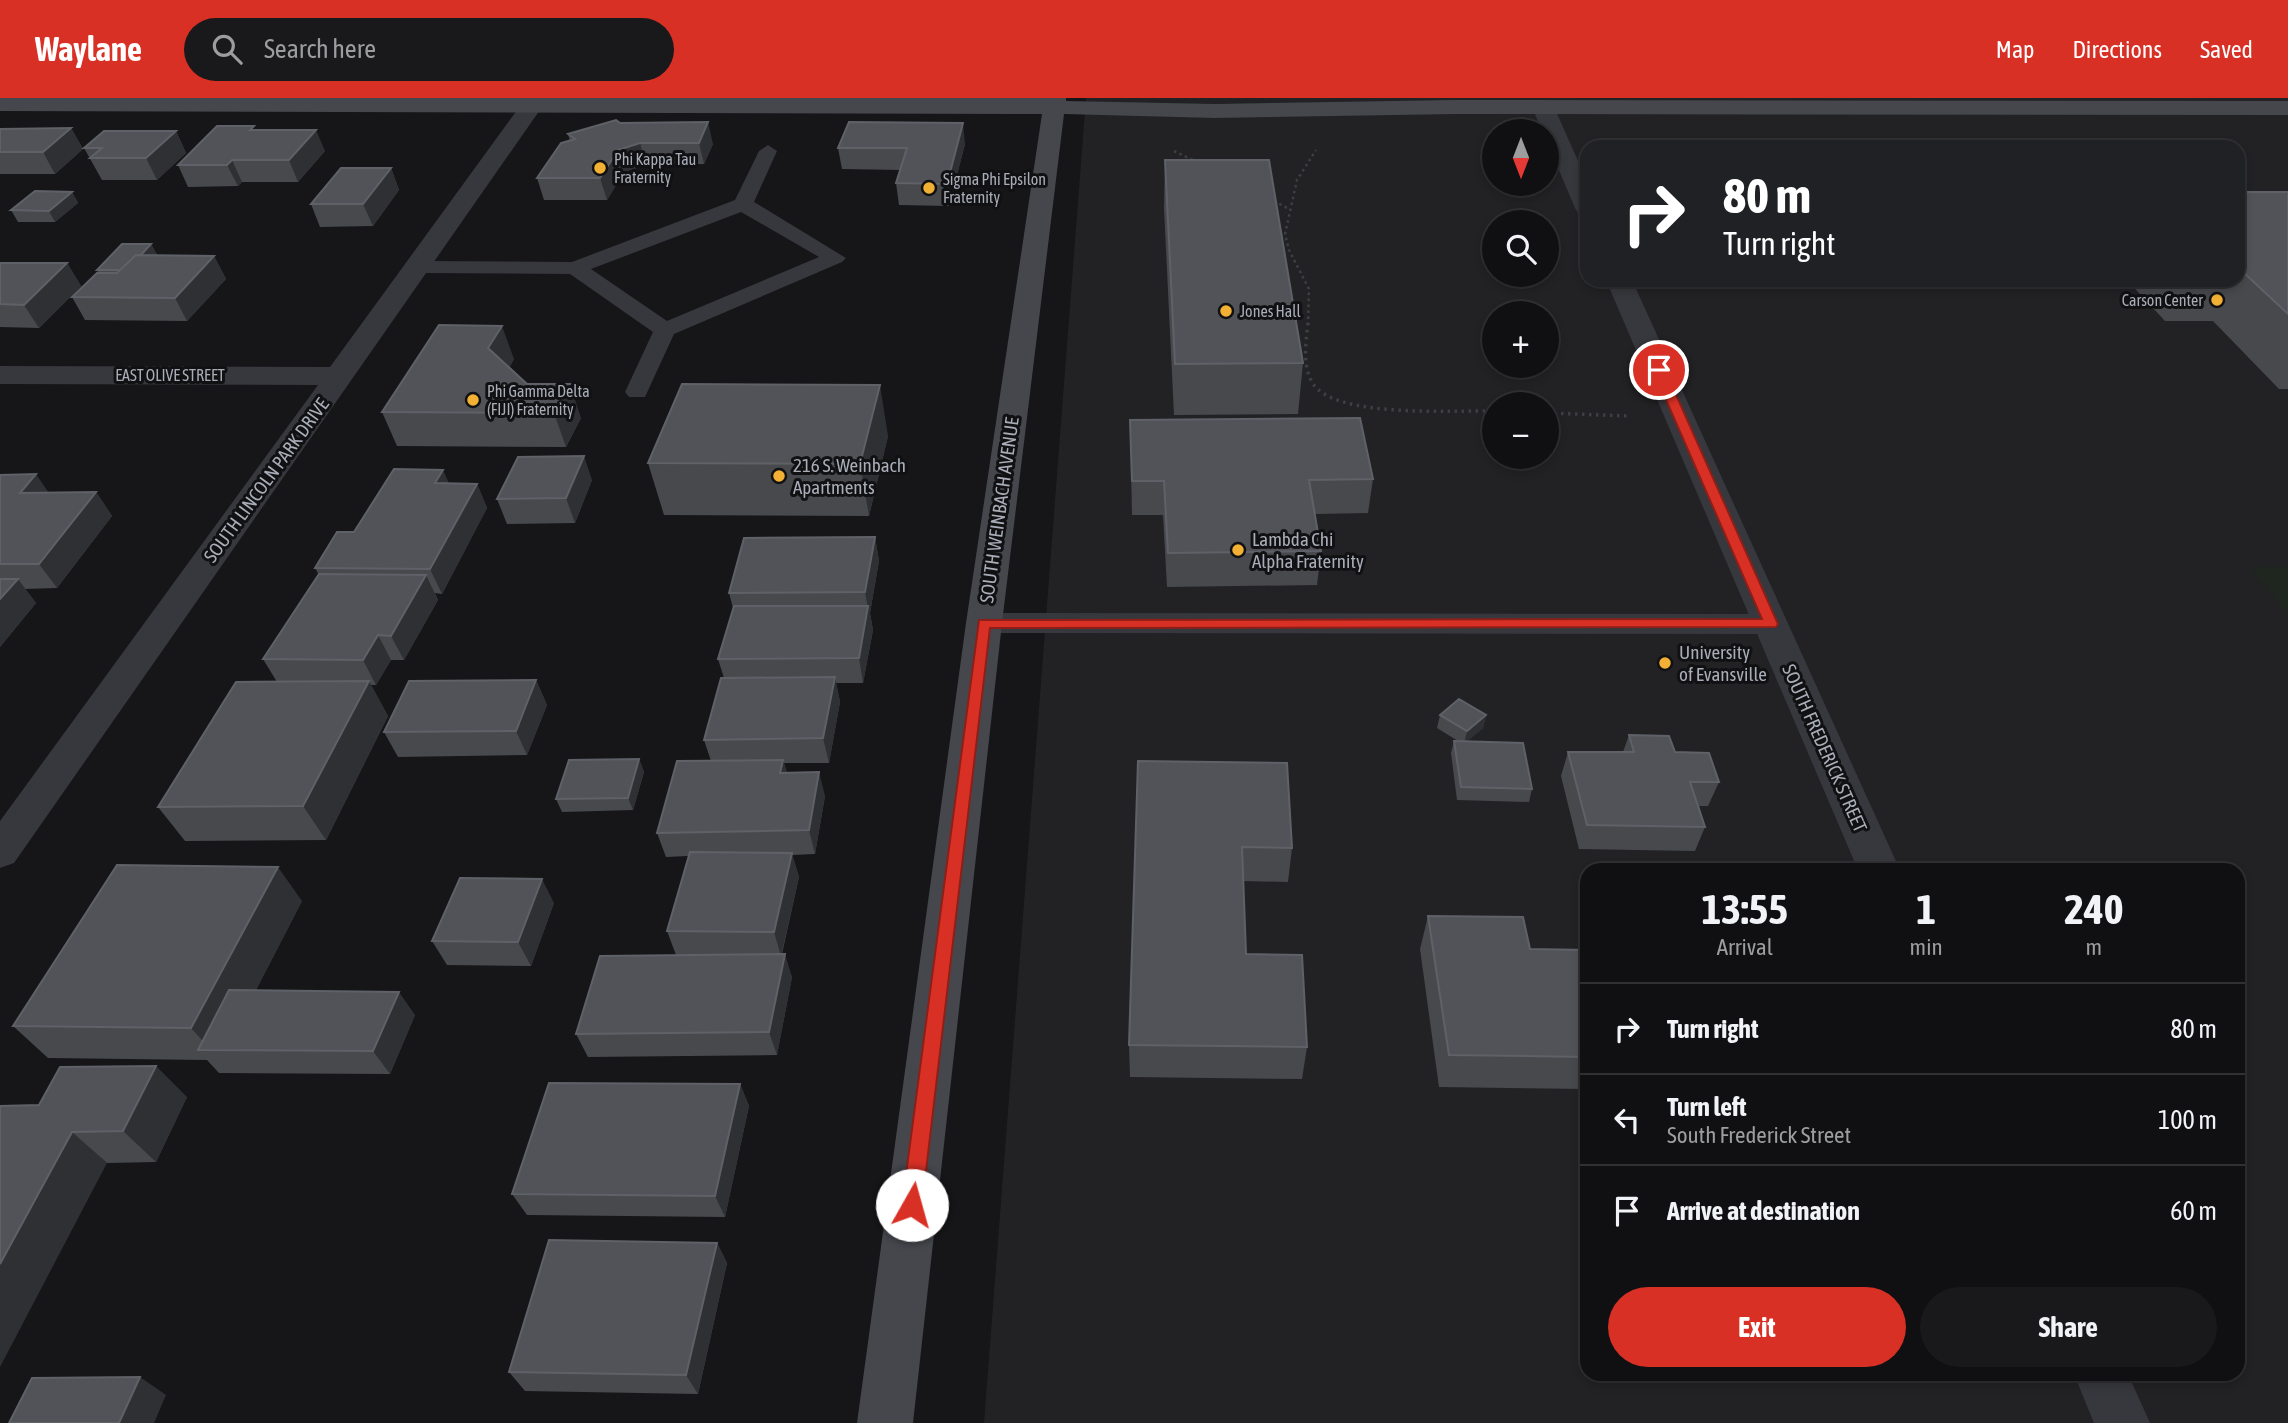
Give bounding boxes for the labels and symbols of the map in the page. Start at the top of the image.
north arrow [1482,119,1559,196]
place label: Phi Kappa Tau Fraternity [614,150,696,187]
marker: Phi Kappa Tau Fraternity [592,160,608,176]
place label: Sigma Phi Epsilon Fraternity [943,170,1046,207]
marker: Sigma Phi Epsilon Fraternity [921,180,937,196]
place label: Carson Center [2122,291,2203,309]
marker: Carson Center [2209,292,2225,308]
place label: Jones Hall [1240,302,1301,320]
marker: Jones Hall [1218,303,1234,319]
pin [1629,340,1689,400]
street label: EAST OLIVE STREET [115,366,225,384]
place label: Phi Gamma Delta (FIJI) Fraternity [487,382,590,419]
marker: Phi Gamma Delta (FIJI) Fraternity [465,392,481,408]
street label: SOUTH LINCOLN PARK DRIVE [199,394,333,566]
street label: SOUTH WEINBACH AVENUE [975,416,1023,604]
place label: 216 S. Weinbach Apartments [793,454,906,498]
marker: 216 S. Weinbach Apartments [771,468,787,484]
place label: Lambda Chi Alpha Fraternity [1252,528,1364,572]
marker: Lambda Chi Alpha Fraternity [1230,542,1246,558]
place label: University of Evansville [1679,641,1767,685]
marker: University of Evansville [1657,655,1673,671]
street label: SOUTH FREDERICK STREET [1778,661,1872,836]
position arrow [875,1168,949,1242]

